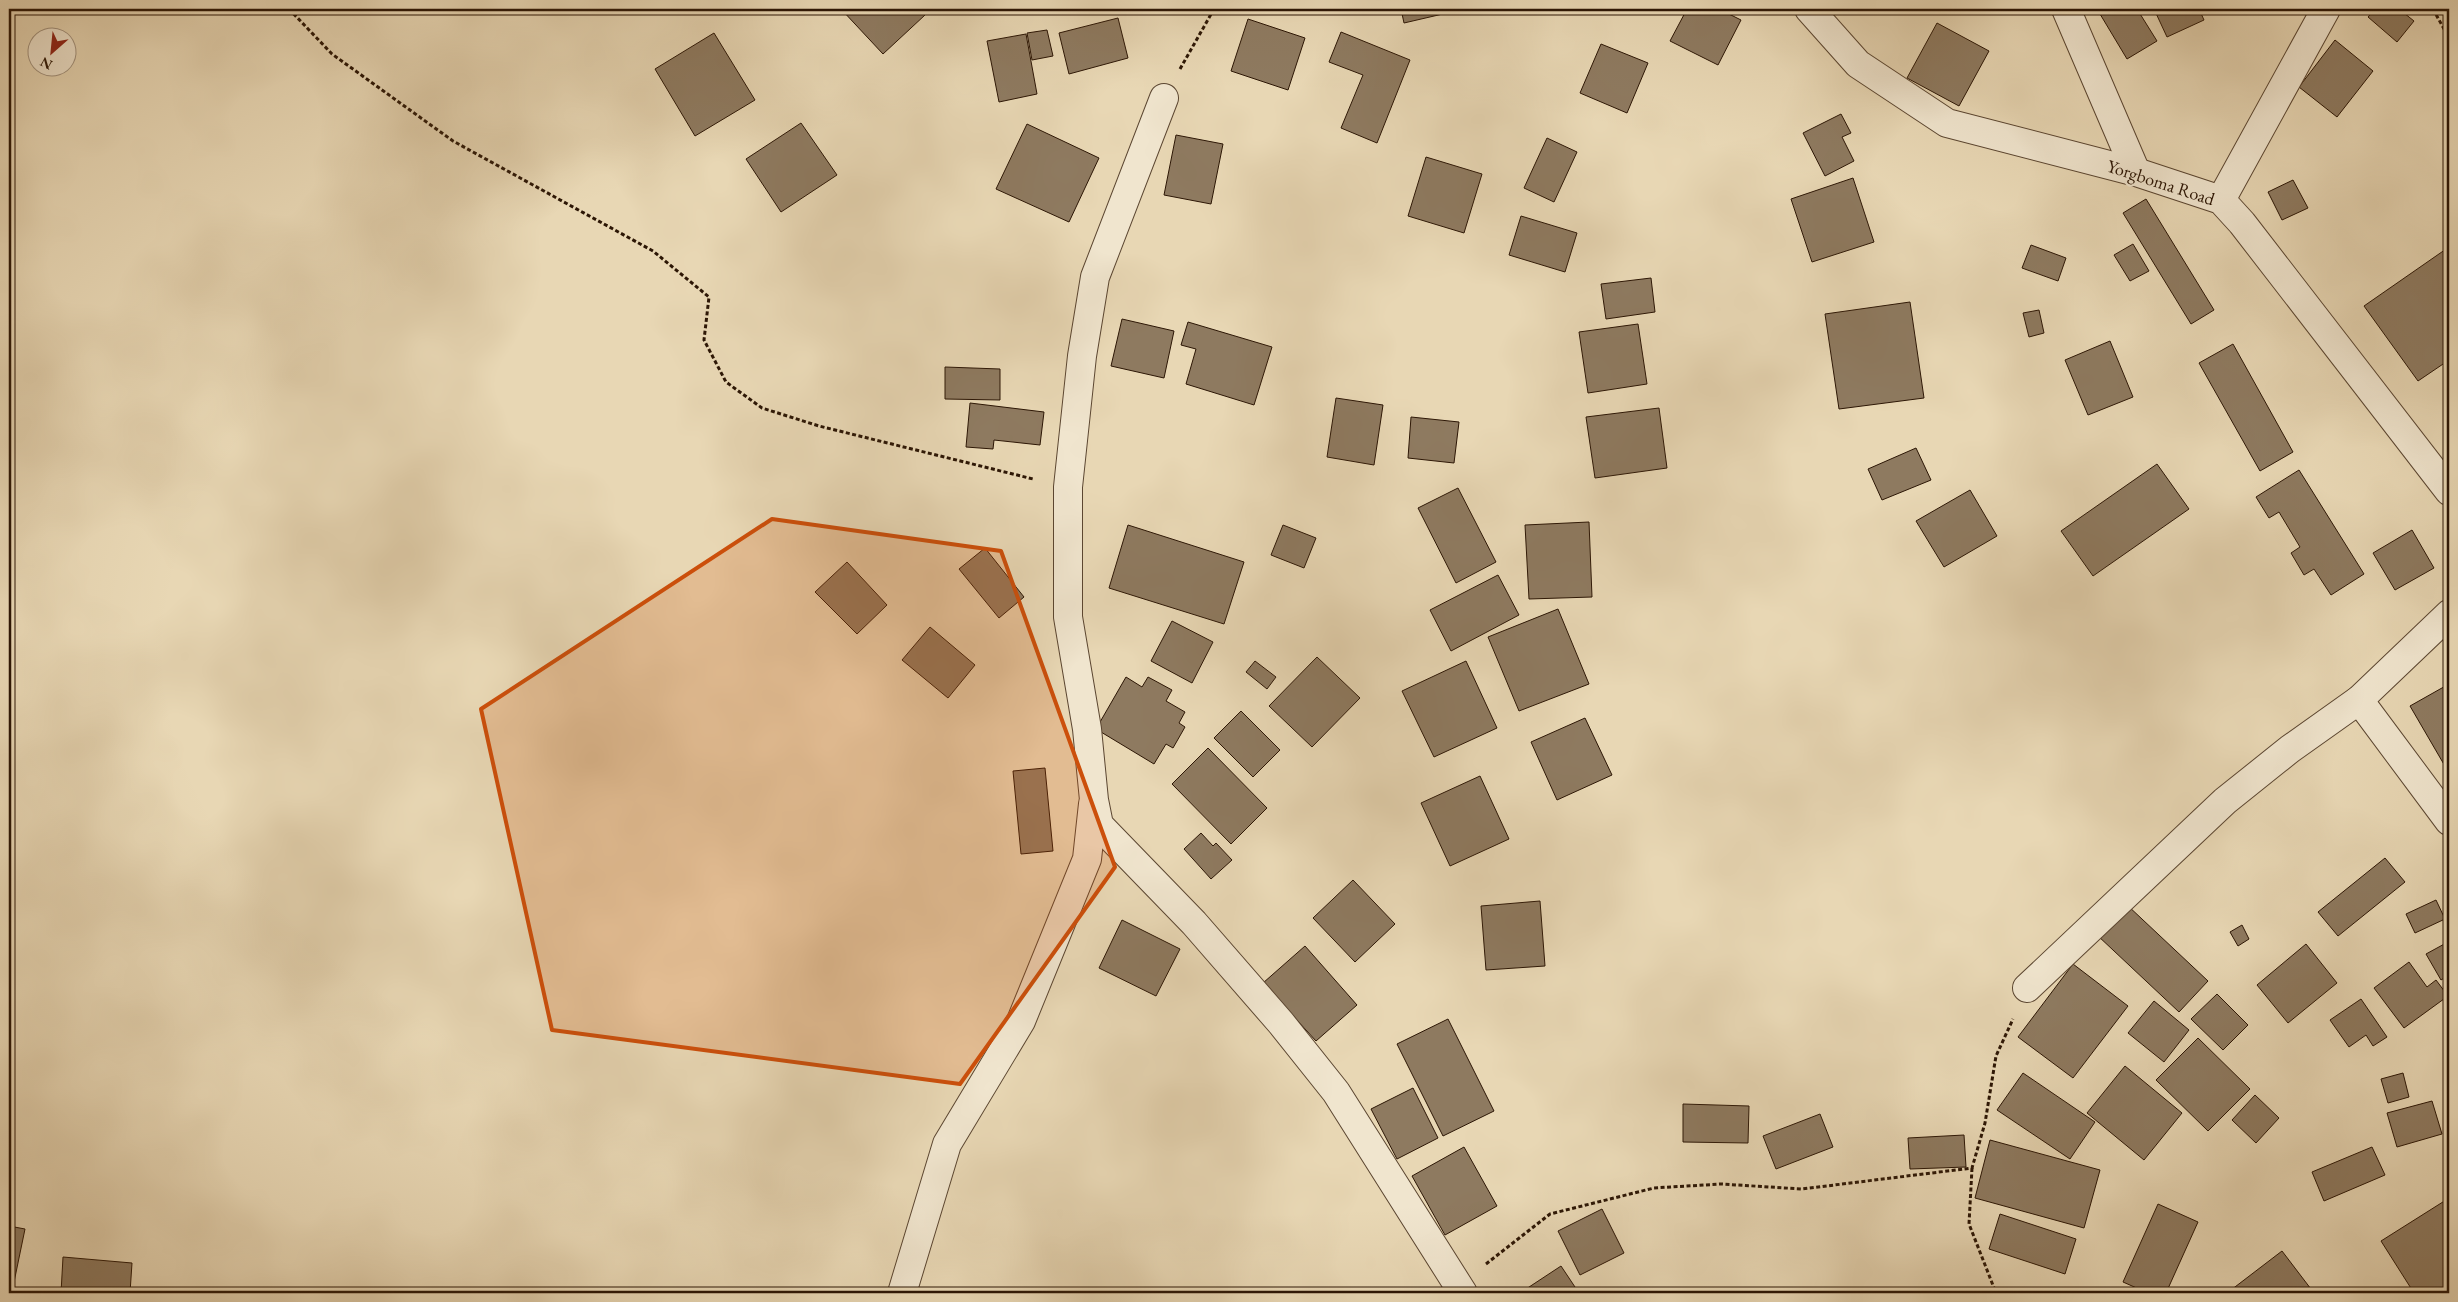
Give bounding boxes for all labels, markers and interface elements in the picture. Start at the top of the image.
north arrow [28,28,78,78]
text: N [36,53,55,74]
street label: Yorgboma Road [2104,154,2219,211]

